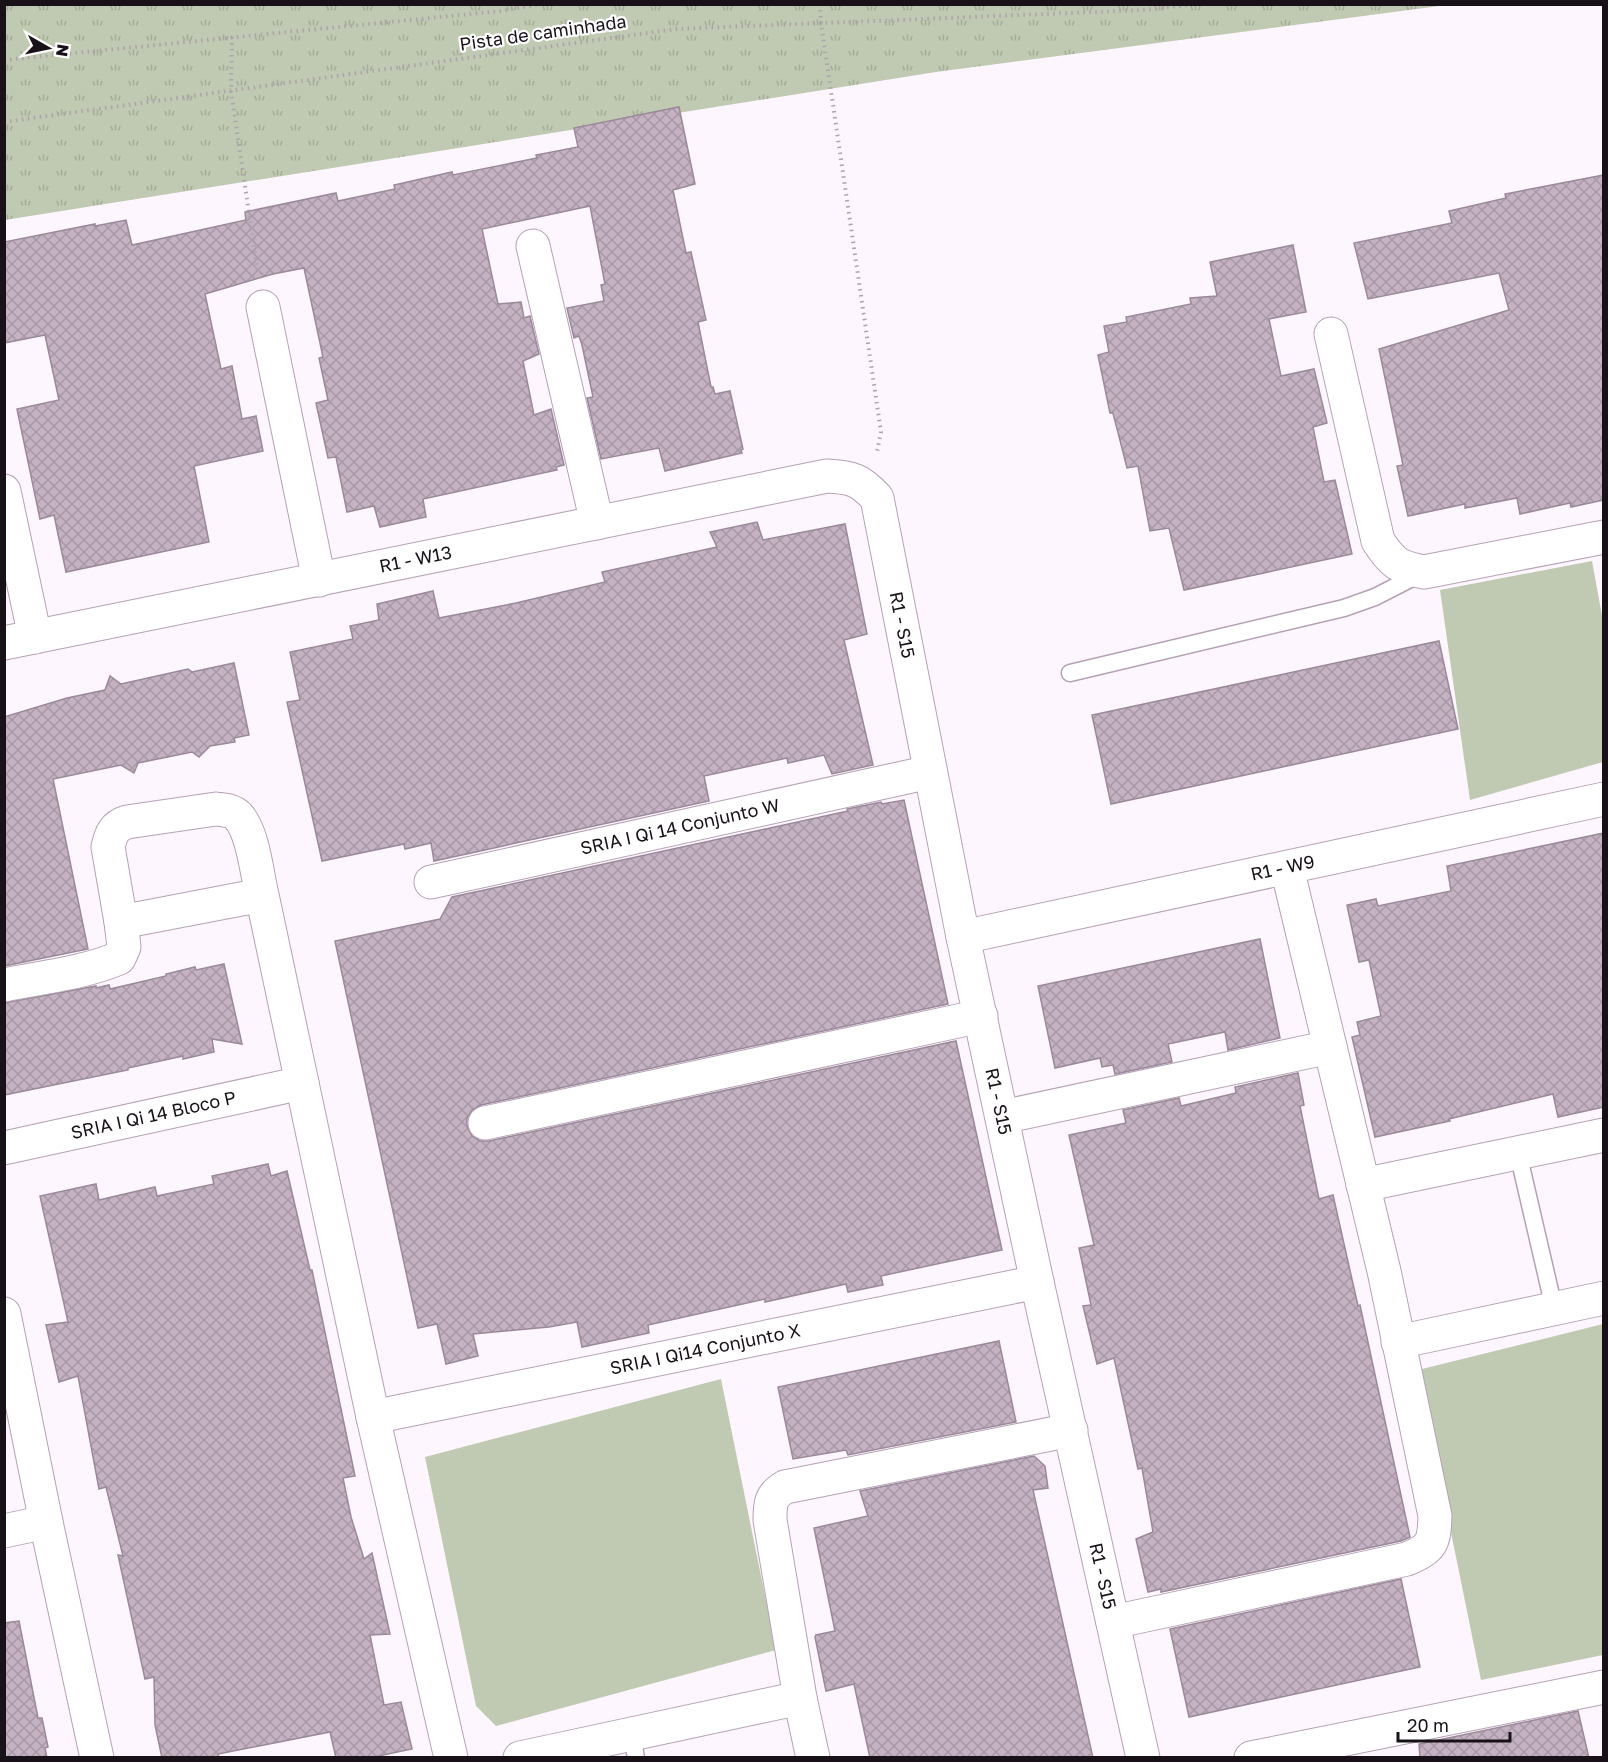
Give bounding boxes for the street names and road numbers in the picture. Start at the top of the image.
street label: Pista de caminhada [458,9,628,55]
street label: R1 - W13 [377,540,454,577]
street label: R1 - S15 [886,590,920,660]
street label: SRIA I Qi 14 Conjunto W [578,793,782,859]
street label: R1 - W9 [1248,850,1317,885]
street label: R1 - S15 [981,1066,1017,1137]
street label: SRIA I Qi 14 Bloco P [69,1086,238,1143]
street label: SRIA I Qi14 Conjunto X [608,1318,802,1379]
street label: R1 - S15 [1085,1541,1122,1611]

